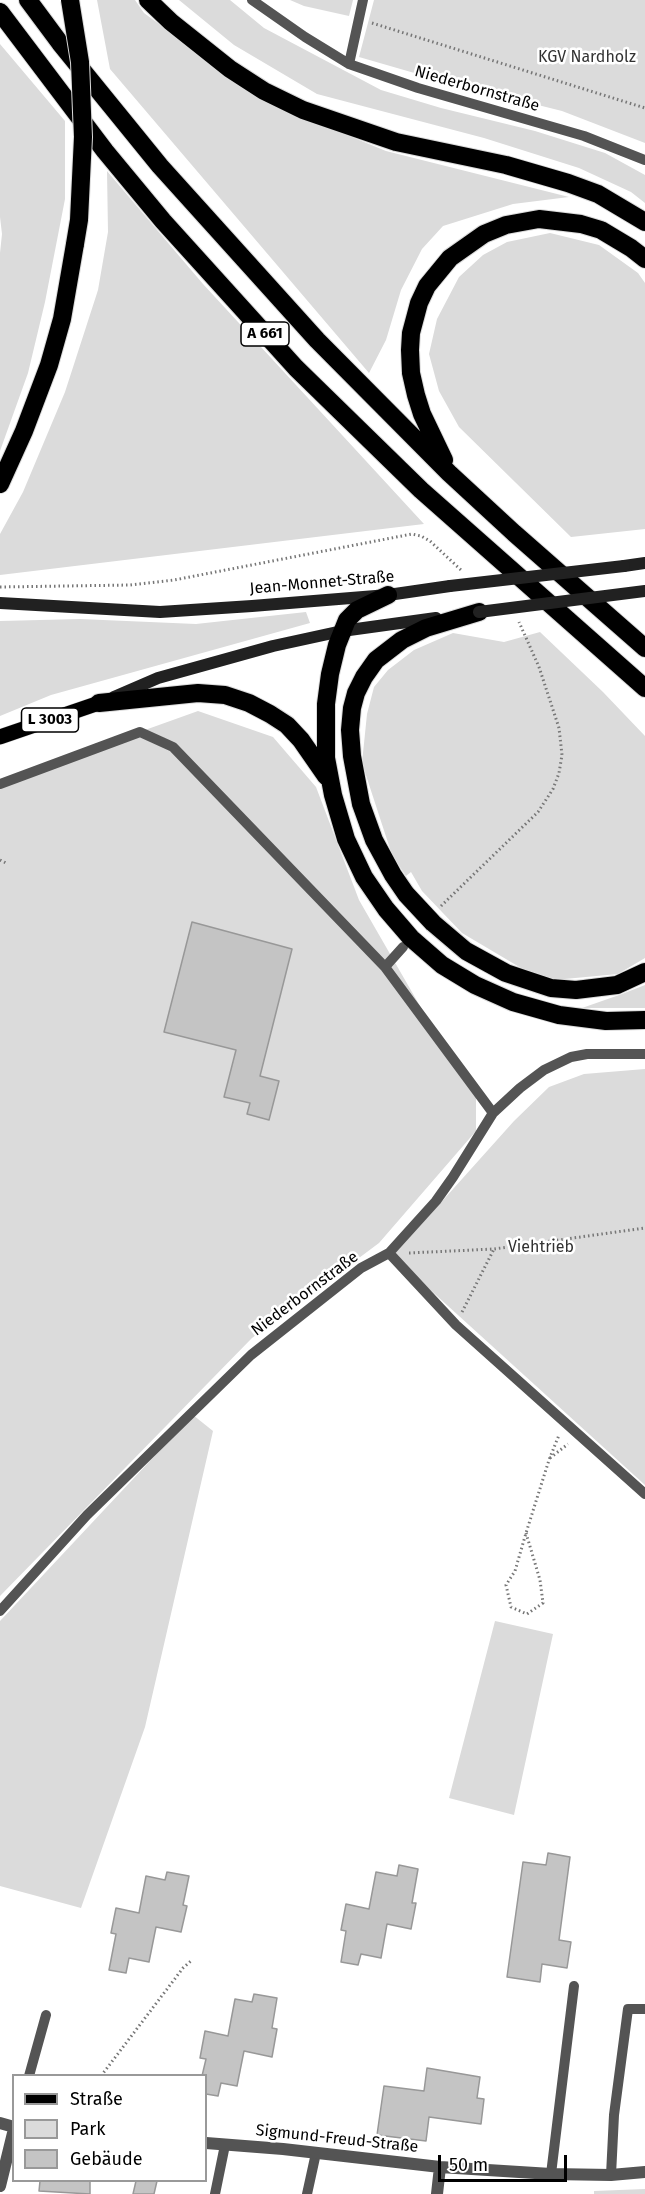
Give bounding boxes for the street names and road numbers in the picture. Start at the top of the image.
street label: Niederbornstraße [412,62,542,116]
road number: A 661 [241,322,289,346]
street label: Jean-Monnet-Straße [249,567,395,599]
road number: L 3003 [22,708,78,732]
street label: Niederbornstraße [248,1248,362,1340]
street label: Sigmund-Freud-Straße [255,2121,419,2157]

